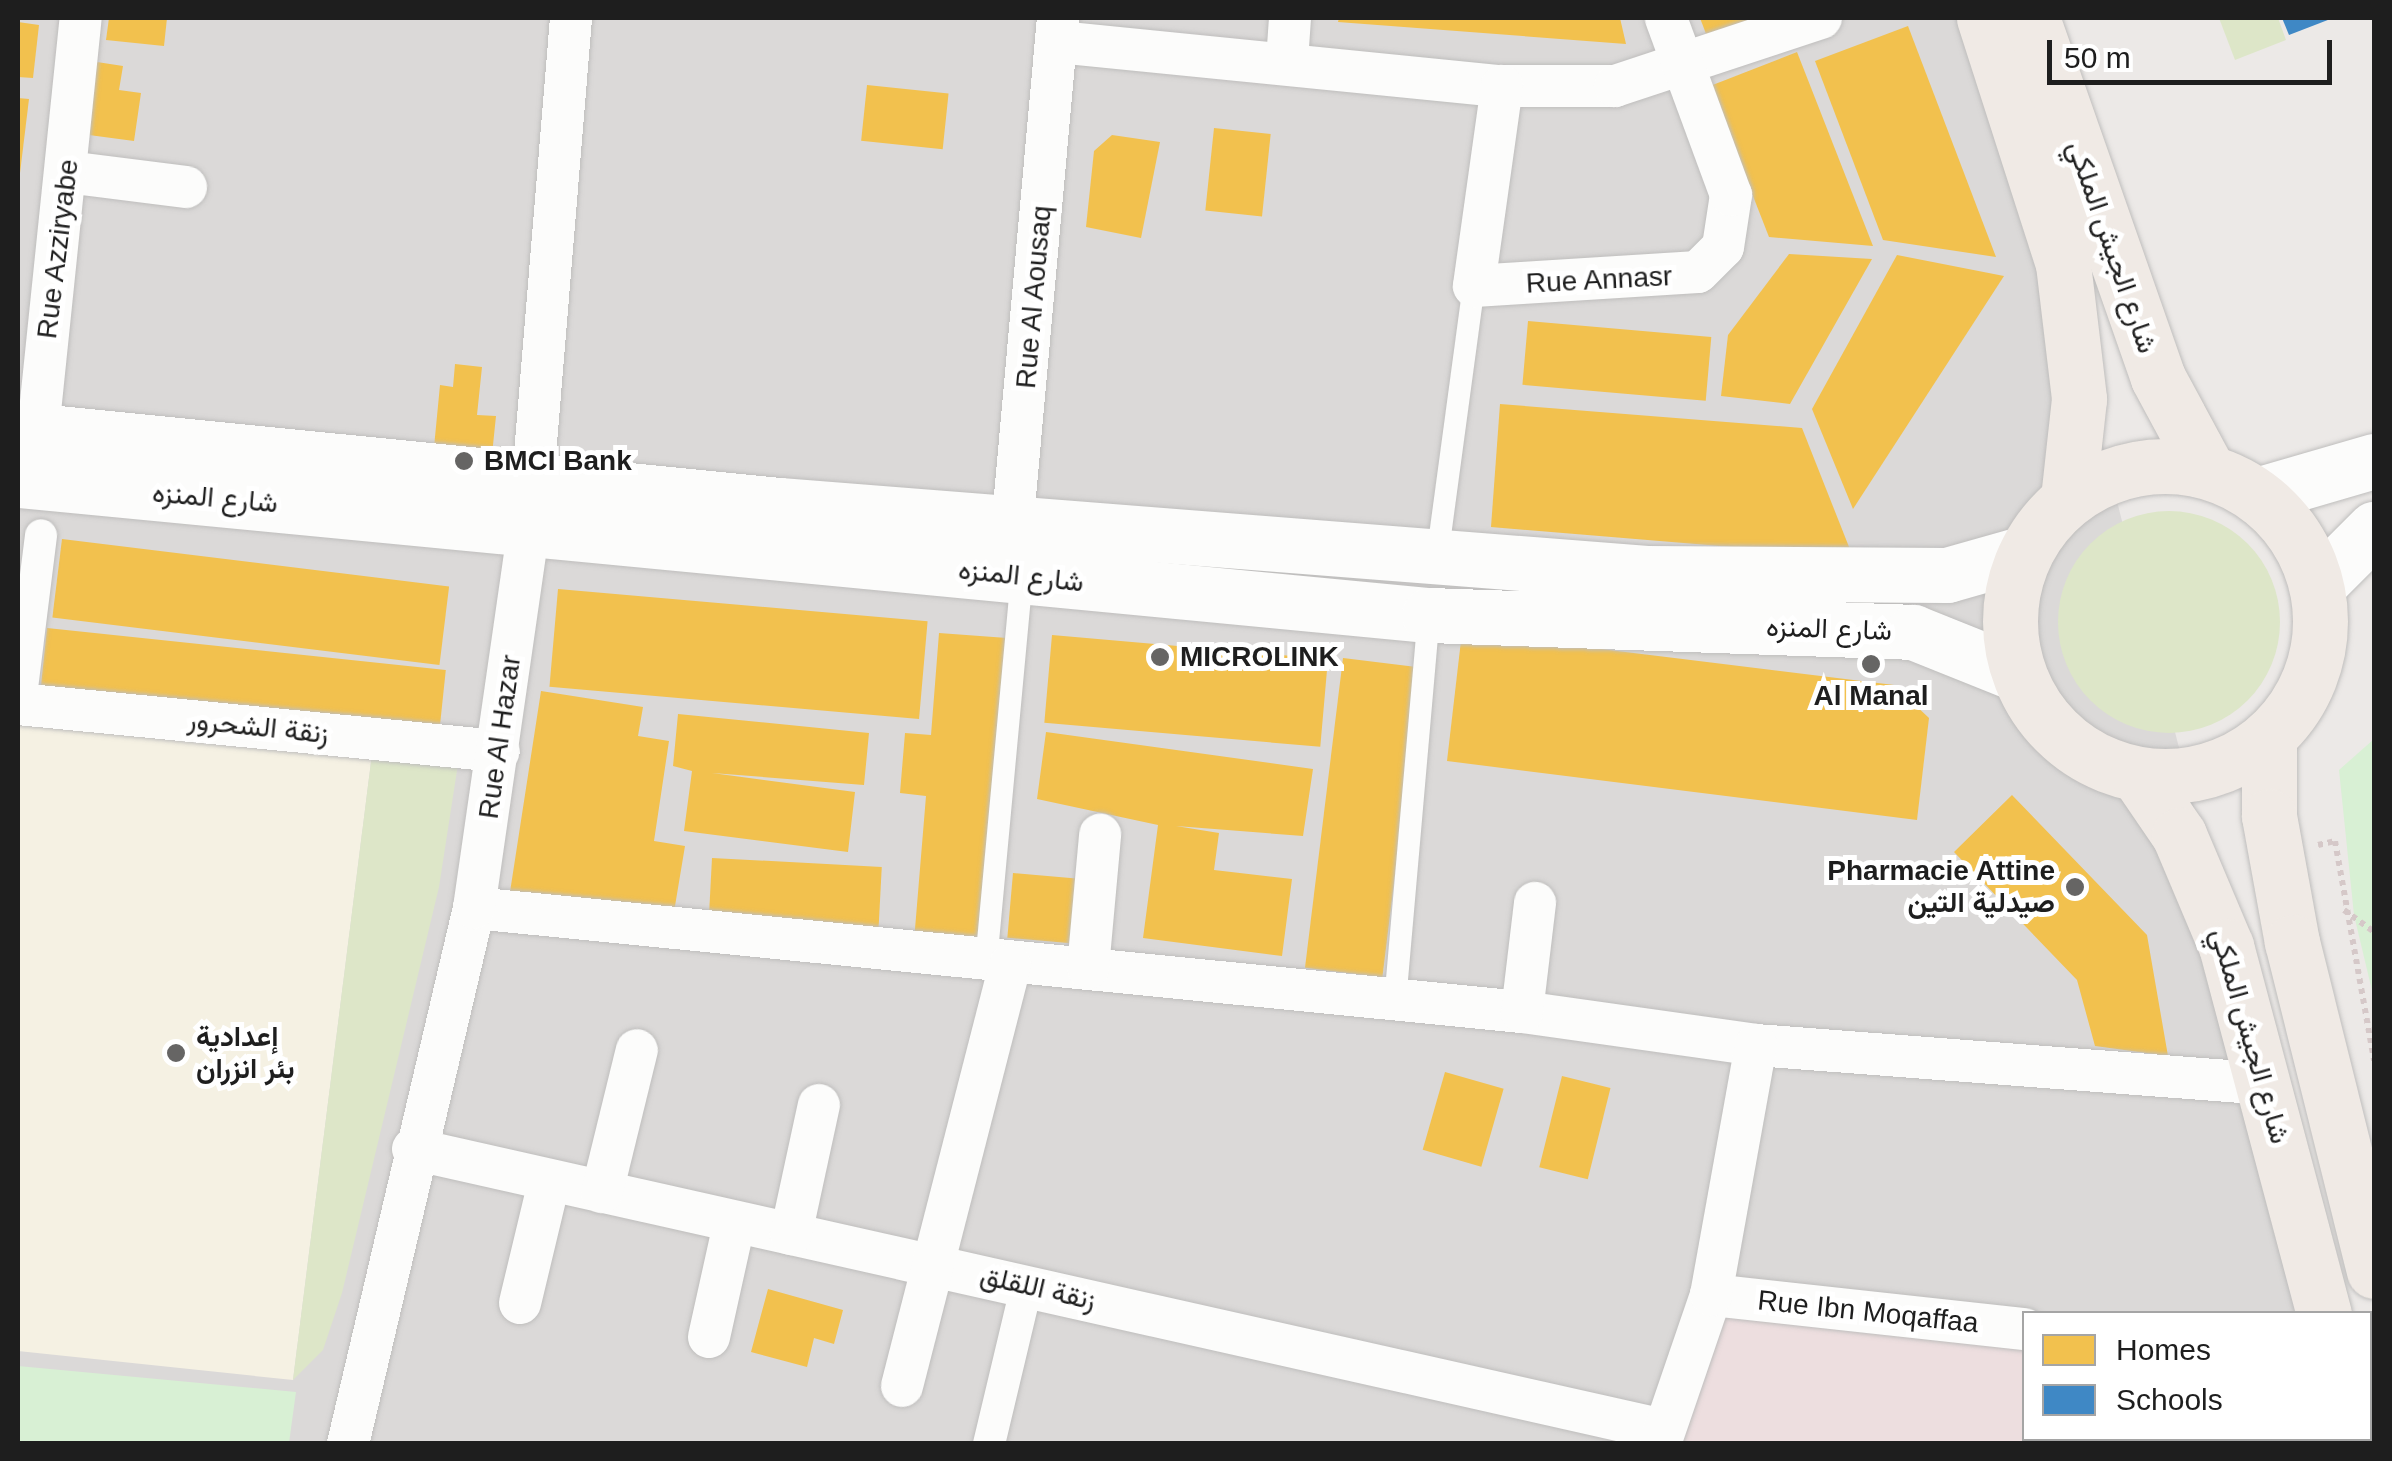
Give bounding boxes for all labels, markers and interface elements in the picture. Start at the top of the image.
scale bar [2052,20,2337,82]
text: 50 m [2064,41,2131,74]
street label: شارع الجيش الملكي [2060,136,2164,358]
street label: Rue Azziryabe [30,157,86,341]
street label: Rue Al Aousaq [1009,202,1059,392]
street label: Rue Annasr [1524,259,1674,301]
place label: BMCI Bank [484,444,632,478]
marker: BMCI Bank [453,450,475,472]
street label: شارع المنزه [151,476,279,520]
street label: شارع المنزه [957,553,1085,599]
street label: شارع المنزه [1766,610,1892,648]
place label: MICROLINK [1180,640,1339,674]
marker: MICROLINK [1149,646,1171,668]
street label: Rue Al Hazar [472,652,528,822]
marker: Al Manal [1860,653,1882,675]
place label: Al Manal [1813,679,1929,713]
street label: زنقة الشحرور [186,703,330,751]
place label: Pharmacie Attine صيدلية التين [1826,854,2055,920]
marker: Pharmacie Attine صيدلية التين [2064,876,2086,898]
street label: شارع الجيش الملكي [2203,925,2297,1147]
place label: إعدادية بئر انزران [196,1020,295,1086]
marker: إعدادية بئر انزران [165,1042,187,1064]
street label: زنقة اللقلق [977,1258,1099,1318]
street label: Rue Ibn Moqaffaa [1756,1284,1980,1340]
legend [2022,1311,2372,1441]
text: Homes [2116,1333,2211,1366]
text: Schools [2116,1383,2223,1416]

